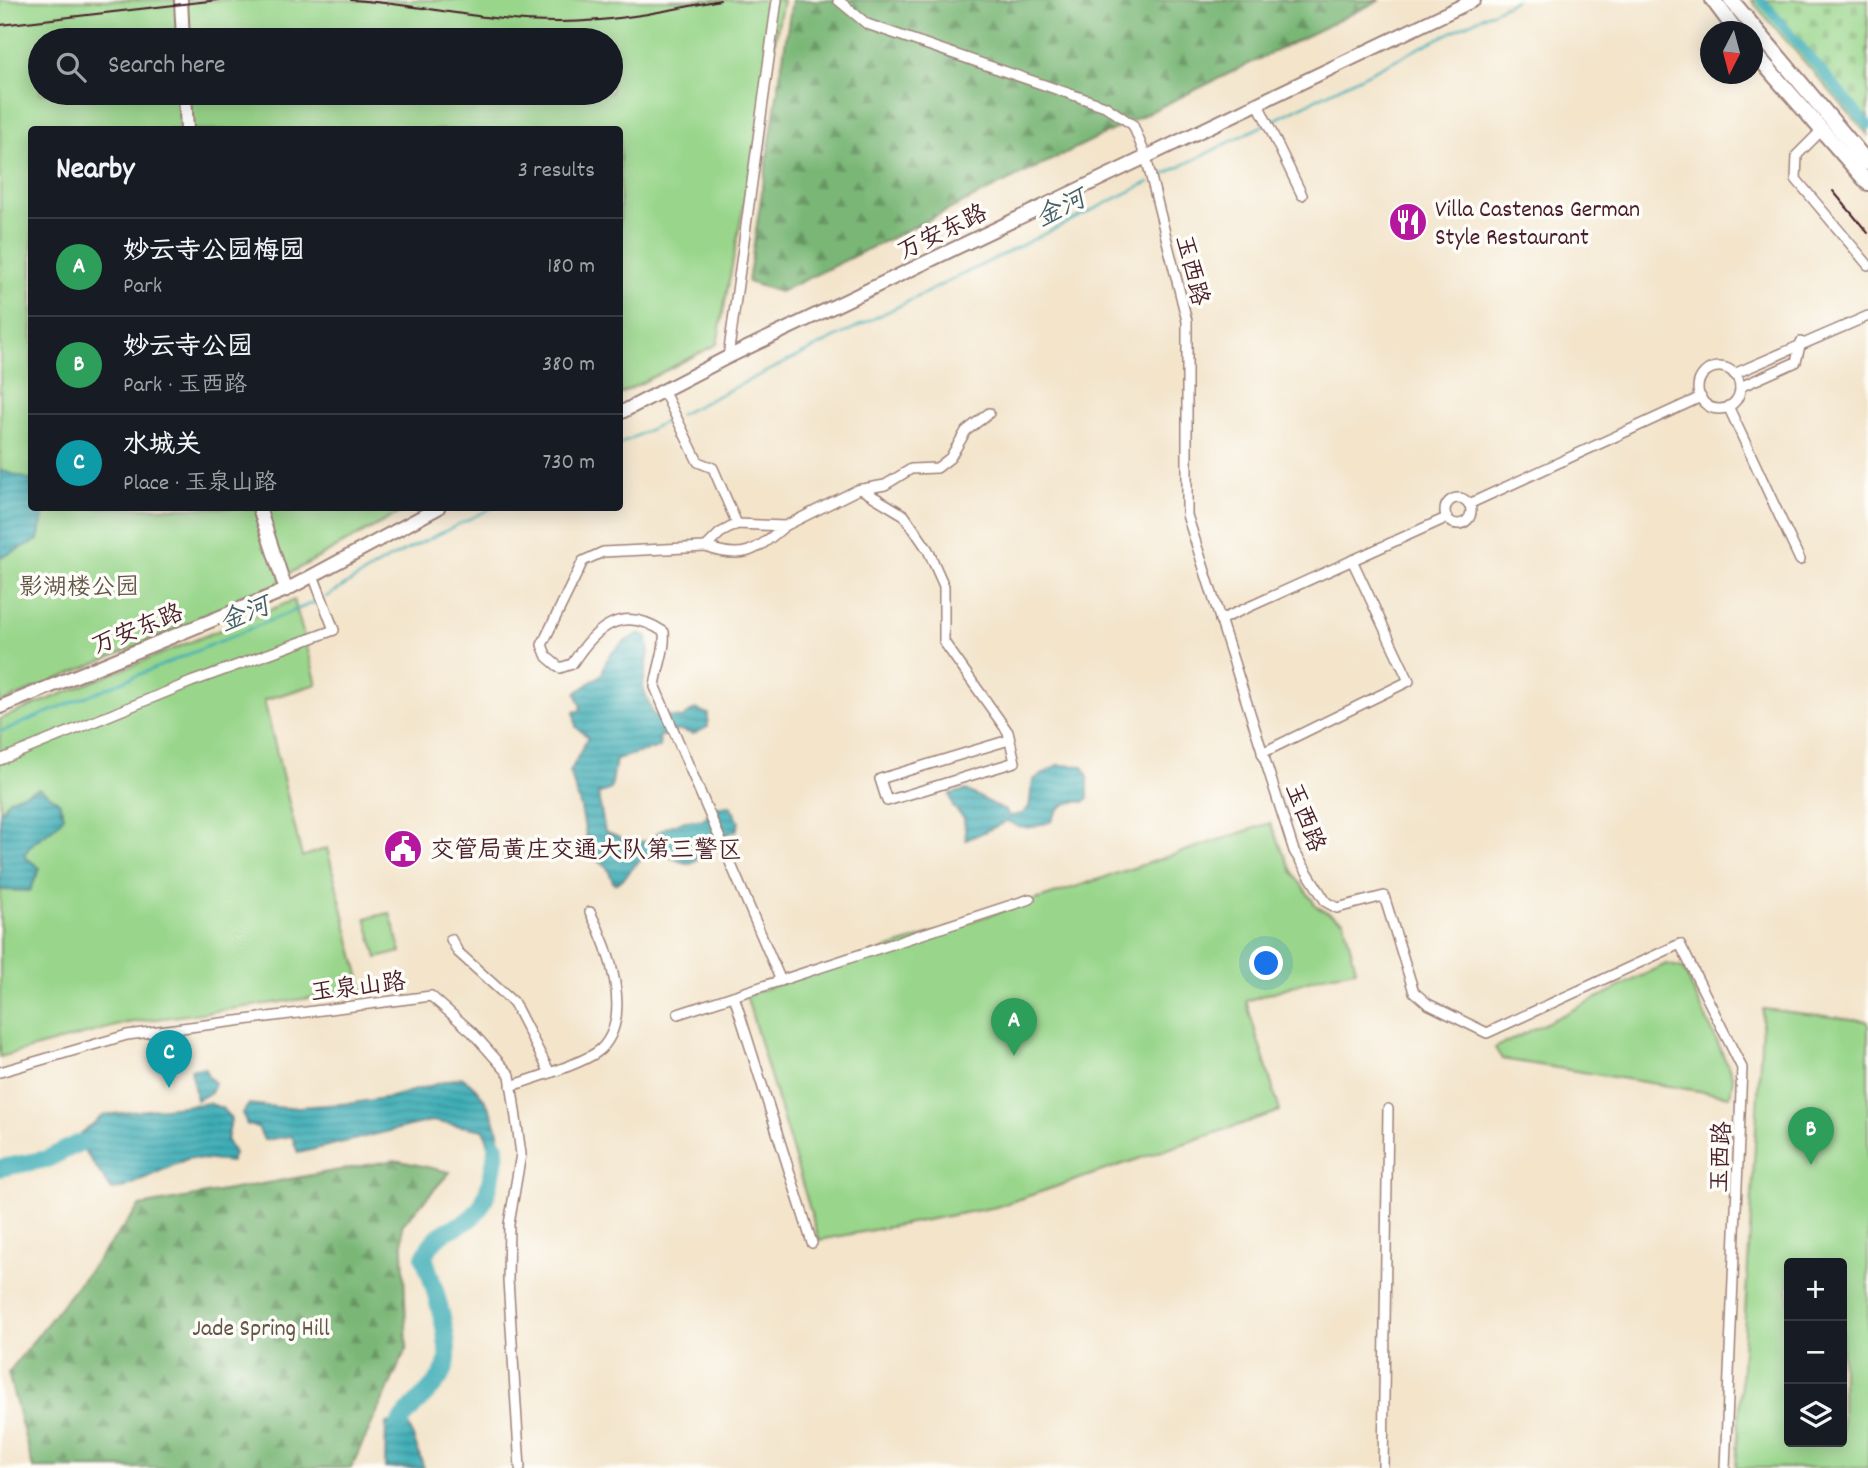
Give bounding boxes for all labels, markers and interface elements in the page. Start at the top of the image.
north arrow [1700,21,1763,84]
search box [28,28,623,105]
icon: search [52,48,90,86]
text: Search here [108,48,226,85]
text: Nearby [56,150,134,193]
text: 3 results [518,155,595,188]
water label: 金河 [1030,180,1097,238]
place label: Villa Castenas German Style Restaurant [1435,194,1640,256]
street label: 万安东路 [893,197,994,270]
restaurant icon: Villa Castenas German Style Restaurant [1387,201,1429,243]
street label: 玉西路 [1165,232,1215,310]
text: 妙云寺公园梅园 [123,234,305,271]
text: A [73,251,85,284]
text: 180 m [547,251,595,284]
text: Park [123,271,162,304]
text: 妙云寺公园 [123,330,253,367]
text: B [74,349,84,382]
text: 380 m [542,349,595,382]
text: Park · 玉西路 [123,370,247,403]
text: 水城关 [123,428,201,465]
text: C [73,447,85,480]
text: 730 m [542,447,595,480]
text: Place · 玉泉山路 [123,468,277,501]
park label: 影湖楼公园 [19,572,139,606]
water label: 金河 [214,588,280,643]
street label: 万安东路 [87,597,189,665]
street label: 玉西路 [1274,778,1332,858]
public building icon: 交管局黄庄交通大队第三警区 [382,828,424,870]
place label: 交管局黄庄交通大队第三警区 [430,835,742,869]
your location [1249,946,1283,980]
street label: 玉泉山路 [309,966,408,1012]
pin: A [991,998,1037,1056]
pin: C [146,1030,192,1088]
pin: B [1788,1107,1834,1165]
street label: 玉西路 [1704,1120,1742,1194]
map controls [1784,1258,1847,1447]
button: + [1784,1258,1847,1321]
park label: Jade Spring Hill [192,1313,330,1347]
button: − [1784,1321,1847,1384]
button: layers [1784,1384,1847,1447]

